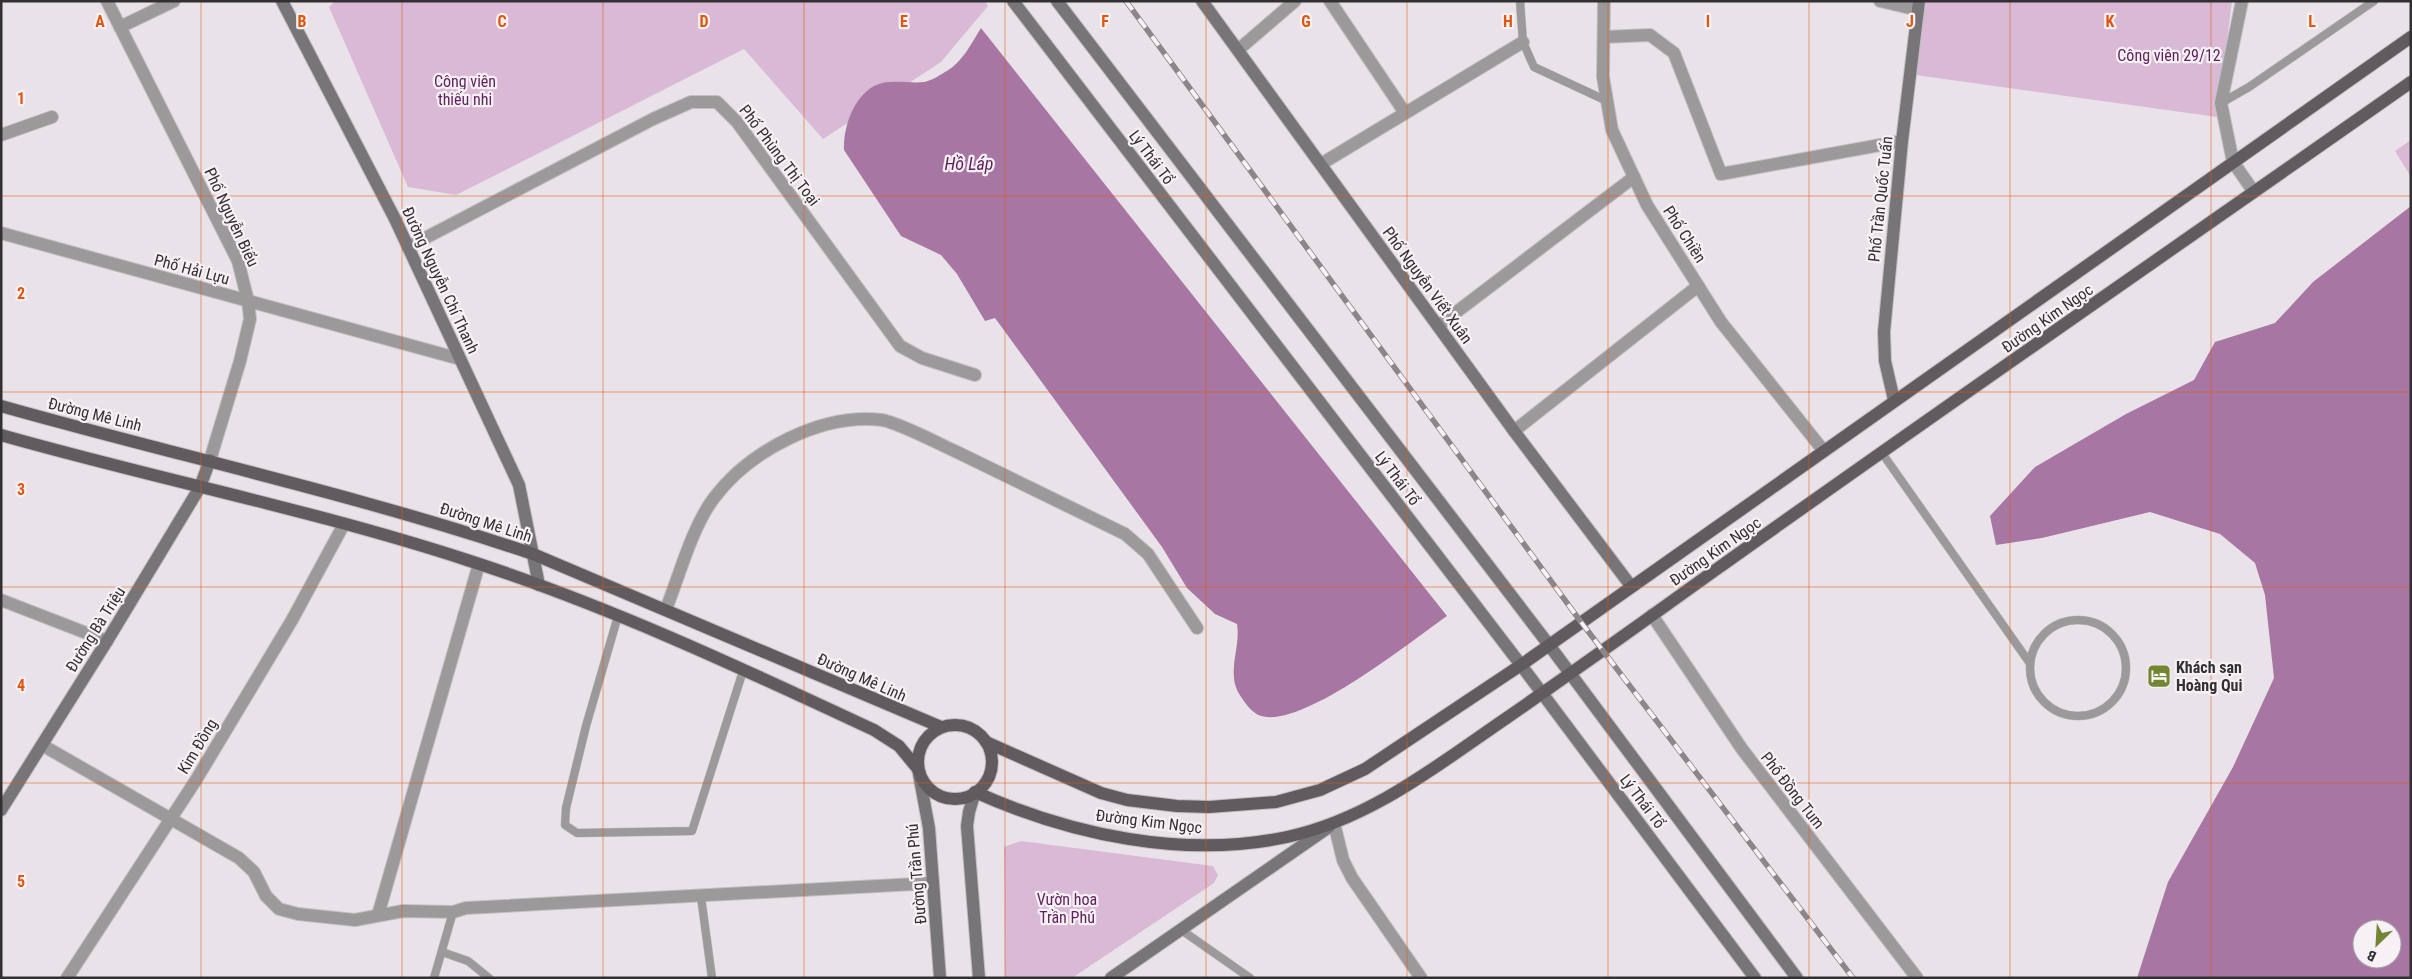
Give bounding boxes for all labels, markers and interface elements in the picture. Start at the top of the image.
text: A [95,12,105,31]
text: B [298,12,307,31]
text: C [497,12,507,31]
text: D [699,12,709,31]
text: E [900,12,908,31]
text: F [1101,12,1109,31]
text: G [1301,12,1311,31]
text: H [1503,12,1513,31]
text: I [1706,12,1710,31]
text: J [1906,12,1914,31]
text: K [2106,12,2115,31]
text: L [2308,12,2316,31]
park label: Công viên 29/12 [2117,46,2221,65]
park label: Công viên thiếu nhi [434,72,496,109]
text: 1 [17,89,25,108]
street label: Phố Phùng Thị Toại [735,101,824,210]
street label: Lý Thái Tổ [1125,126,1178,188]
street label: Phố Trần Quốc Tuấn [1864,135,1897,263]
water label: Hồ Láp [945,153,993,174]
street label: Phố Nguyễn Biểu [200,165,263,270]
street label: Phố Chiền [1659,202,1710,266]
street label: Đường Nguyễn Chí Thanh [398,204,483,357]
street label: Phố Nguyễn Viết Xuân [1379,223,1476,347]
street label: Phố Hải Lựu [152,250,232,289]
street label: Đường Kim Ngọc [1998,280,2097,357]
text: 2 [17,284,25,303]
street label: Đường Mê Linh [46,394,144,435]
street label: Lý Thái Tổ [1371,447,1424,509]
text: 3 [17,480,25,499]
street label: Đường Mê Linh [437,499,534,546]
street label: Đường Kim Ngọc [1666,513,1765,590]
street label: Đường Bà Triệu [62,583,129,675]
street label: Đường Mê Linh [814,649,909,706]
place label: Khách sạn Hoàng Qui [2176,658,2243,695]
hotel icon: Khách sạn Hoàng Qui [2146,663,2172,689]
text: 4 [17,676,25,695]
street label: Kim Đồng [174,715,221,777]
street label: Phố Đồng Tum [1757,748,1828,832]
street label: Lý Thái Tổ [1616,770,1669,832]
street label: Đường Kim Ngọc [1095,806,1203,837]
street label: Đường Trần Phú [903,823,930,925]
text: 5 [17,872,25,891]
park label: Vườn hoa Trần Phú [1037,890,1097,927]
north arrow [2352,919,2402,969]
text: B [2364,947,2378,965]

